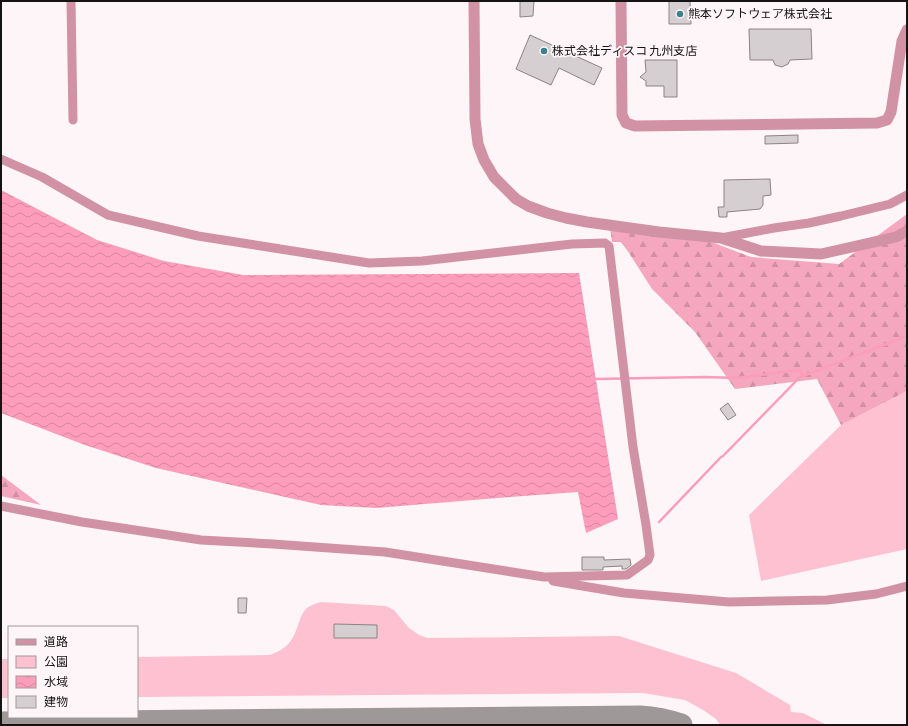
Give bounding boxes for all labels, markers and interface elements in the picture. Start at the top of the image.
place label: 熊本ソフトウェア株式会社 [688,7,832,20]
marker: 熊本ソフトウェア株式会社 [675,9,685,19]
place label: 株式会社ディスコ 九州支店 [552,44,697,57]
marker: 株式会社ディスコ 九州支店 [539,46,549,56]
legend [8,626,138,718]
text: 道路 [44,635,68,648]
text: 公園 [44,656,68,668]
text: 水域 [44,676,68,688]
text: 建物 [44,695,68,708]

